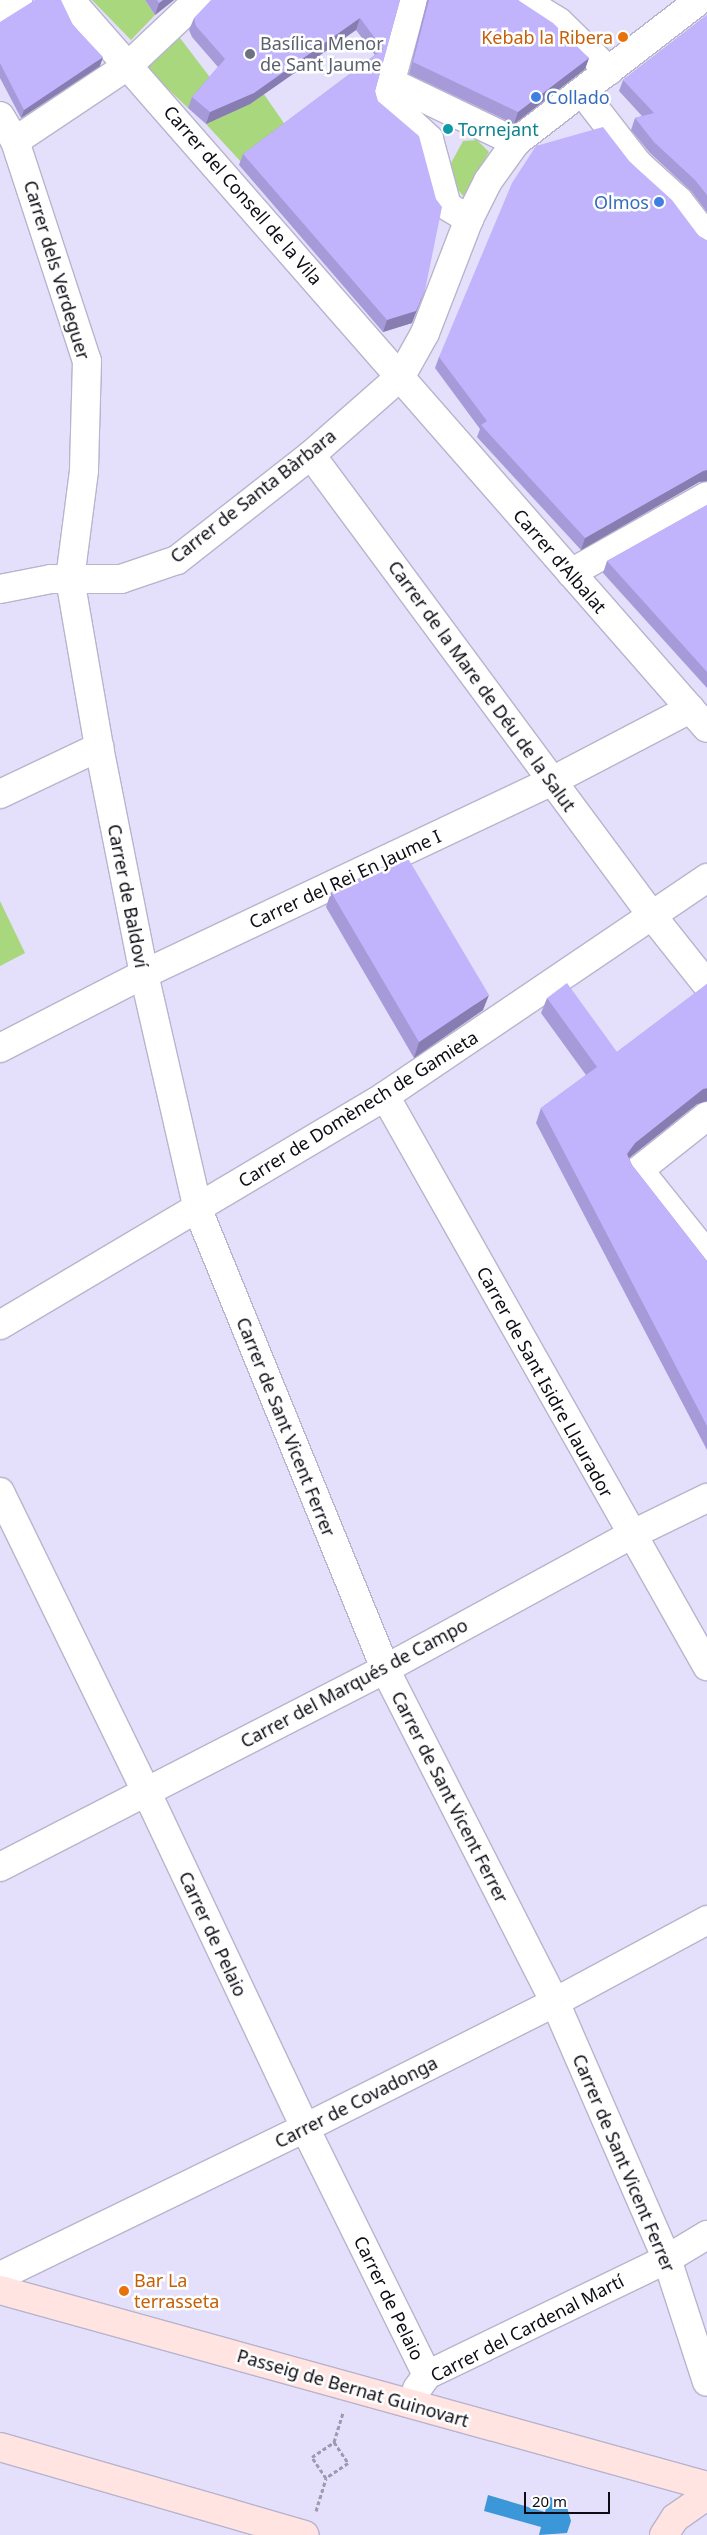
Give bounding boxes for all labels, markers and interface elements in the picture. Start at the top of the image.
place label: Kebab la Ribera [481,26,613,48]
marker: Kebab la Ribera [617,31,629,43]
place label: Basílica Menor de Sant Jaume [260,33,384,76]
marker: Basílica Menor de Sant Jaume [244,48,256,60]
place label: Collado [546,86,610,108]
marker: Collado [530,91,542,103]
street label: Carrer del Consell de la Vila [159,101,327,289]
place label: Tornejant [458,118,539,140]
marker: Tornejant [442,123,454,135]
street label: Carrer dels Verdeguer [19,178,95,362]
place label: Olmos [594,191,649,213]
marker: Olmos [653,196,665,208]
street label: Carrer de Santa Bàrbara [166,425,340,567]
street label: Carrer d'Albalat [509,505,611,617]
street label: Carrer de la Mare de Déu de la Salut [384,556,580,816]
street label: Carrer de Baldoví [103,822,153,970]
street label: Carrer del Rei En Jaume I [246,825,444,933]
street label: Carrer de Domènech de Gamieta [234,1026,482,1192]
street label: Carrer de Sant Isidre Llaurador [472,1263,618,1501]
street label: Carrer de Sant Vicent Ferrer [232,1314,340,1540]
street label: Carrer del Marqués de Campo [237,1614,471,1752]
street label: Carrer de Sant Vicent Ferrer [387,1688,513,1906]
street label: Carrer de Pelaio [175,1868,251,2000]
street label: Carrer de Sant Vicent Ferrer [568,2051,680,2275]
street label: Carrer de Covadonga [271,2052,441,2152]
street label: Carrer de Pelaio [350,2232,428,2364]
place label: Bar La terrasseta [134,2270,219,2312]
street label: Carrer del Cardenal Martí [427,2270,627,2386]
marker: Bar La terrasseta [118,2285,130,2297]
street label: Passeig de Bernat Guinovart [235,2345,471,2431]
scale bar [527,2482,613,2514]
text: 20 m [532,2491,567,2511]

